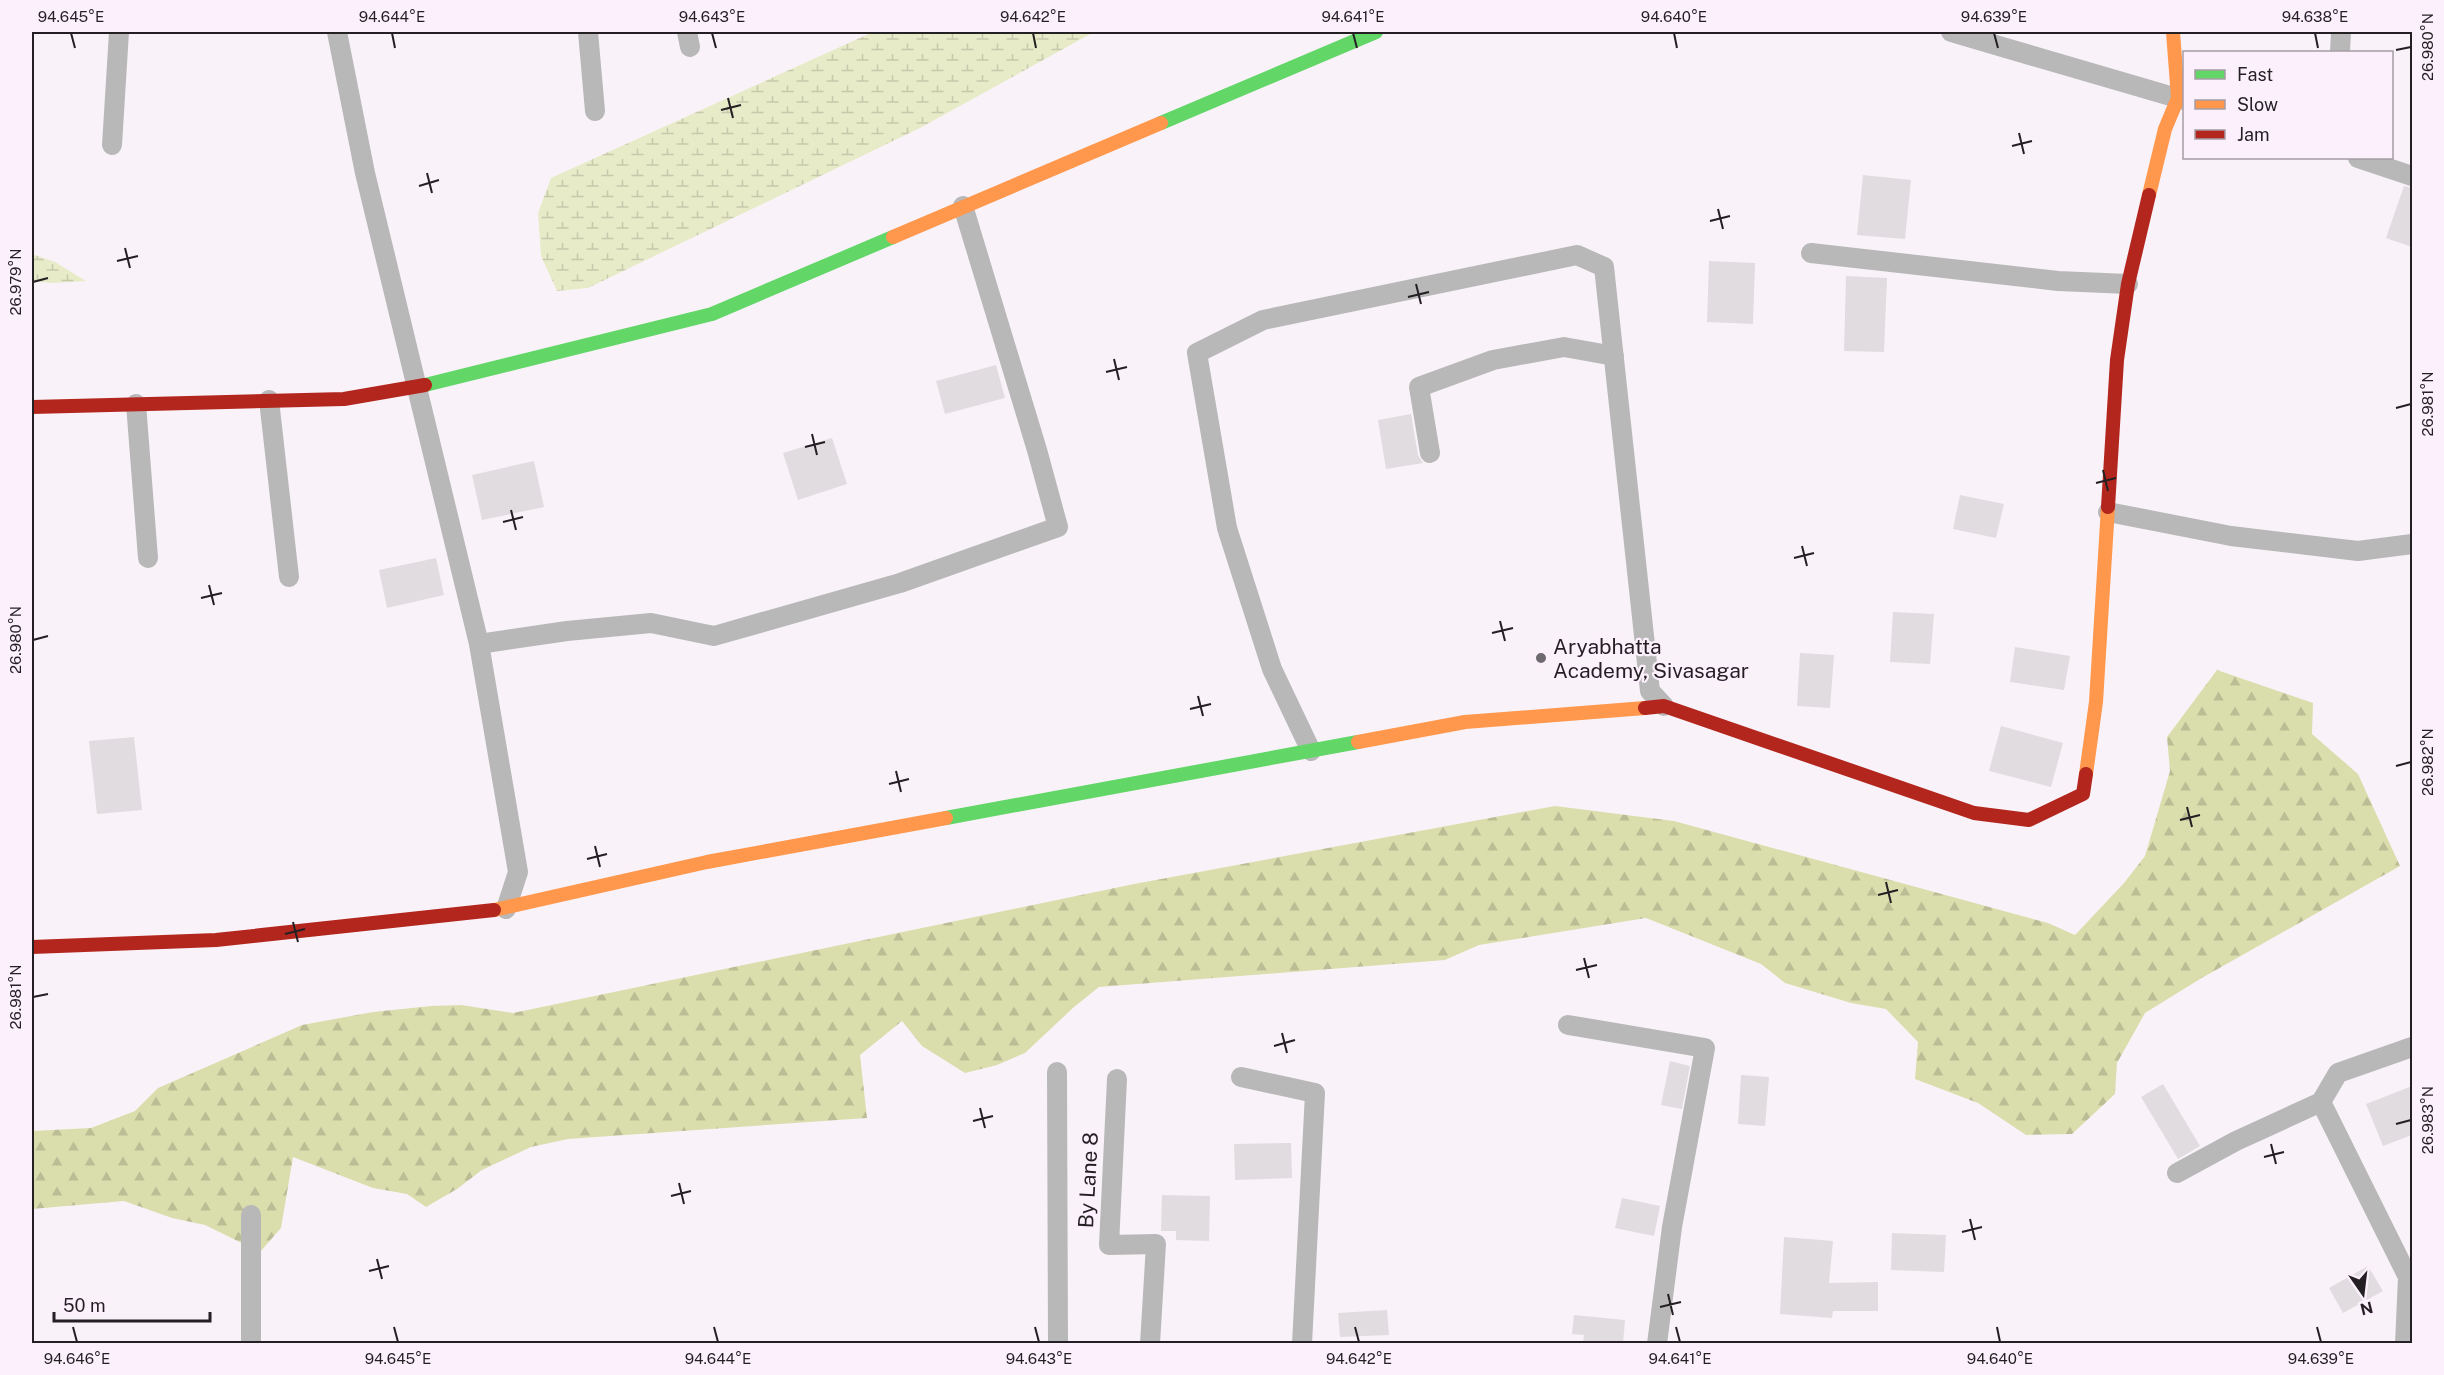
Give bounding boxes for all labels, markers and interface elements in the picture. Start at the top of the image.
text: 94.645°E [38,8,104,25]
text: 94.644°E [359,8,425,25]
text: 94.643°E [679,8,745,25]
text: 94.642°E [1000,8,1066,25]
text: 94.641°E [1321,8,1385,25]
text: 94.640°E [1641,8,1707,25]
text: 94.639°E [1961,8,2027,25]
text: 94.638°E [2282,8,2348,25]
text: 26.980°N [2419,13,2436,81]
legend [2183,51,2393,159]
text: Fast [2237,64,2273,85]
text: Slow [2237,94,2278,115]
text: Jam [2237,124,2270,145]
text: 26.979°N [7,248,24,316]
text: 26.981°N [2419,372,2436,437]
text: 26.980°N [7,606,24,674]
place label: Aryabhatta Academy, Sivasagar [1553,634,1749,683]
marker: Aryabhatta Academy, Sivasagar [1534,651,1548,665]
text: 26.982°N [2419,728,2436,796]
text: 26.981°N [7,965,24,1030]
text: 26.983°N [2419,1086,2436,1154]
street label: By Lane 8 [1073,1131,1103,1229]
north arrow [2333,1264,2393,1324]
scale bar [54,1285,210,1323]
text: 50 m [63,1295,106,1316]
text: N [2358,1297,2375,1319]
text: 94.646°E [44,1350,110,1367]
text: 94.645°E [365,1350,431,1367]
text: 94.644°E [685,1350,751,1367]
text: 94.643°E [1006,1350,1072,1367]
text: 94.642°E [1326,1350,1392,1367]
text: 94.641°E [1648,1350,1712,1367]
text: 94.640°E [1967,1350,2033,1367]
text: 94.639°E [2288,1350,2354,1367]

